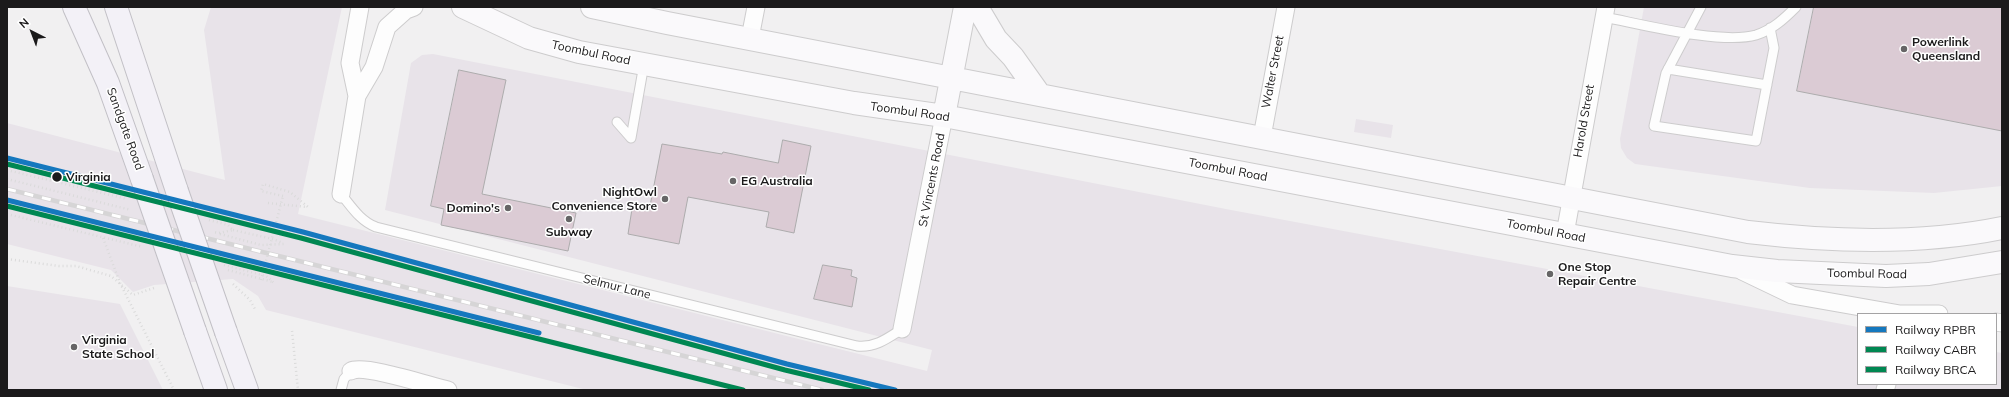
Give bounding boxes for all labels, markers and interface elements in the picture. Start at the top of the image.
north arrow [12,12,52,52]
text: N [16,15,32,31]
street label: Walter Street [1259,34,1287,110]
place label: Powerlink Queensland [1912,35,1980,63]
street label: Toombul Road [550,38,632,68]
marker: Powerlink Queensland [1899,44,1909,54]
street label: Harold Street [1570,83,1598,159]
street label: Sandgate Road [103,86,147,172]
street label: Toombul Road [869,99,951,125]
street label: St Vincents Road [916,132,948,228]
street label: Toombul Road [1187,155,1269,185]
marker: Virginia [50,170,64,184]
place label: Virginia [66,170,111,184]
place label: EG Australia [741,174,813,188]
marker: EG Australia [728,176,738,186]
place label: NightOwl Convenience Store [551,185,657,213]
marker: NightOwl Convenience Store [660,194,670,204]
place label: Domino's [447,201,500,215]
marker: Domino's [503,203,513,213]
marker: Subway [564,214,574,224]
street label: Toombul Road [1505,216,1587,246]
place label: Subway [546,225,592,239]
place label: One Stop Repair Centre [1558,260,1636,288]
street label: Toombul Road [1827,266,1907,282]
marker: One Stop Repair Centre [1545,269,1555,279]
street label: Selmur Lane [582,272,652,302]
legend [1857,313,1997,385]
text: Railway RPBR [1895,322,1976,337]
place label: Virginia State School [82,333,154,361]
marker: Virginia State School [69,342,79,352]
text: Railway CABR [1895,342,1976,357]
text: Railway BRCA [1895,362,1976,377]

